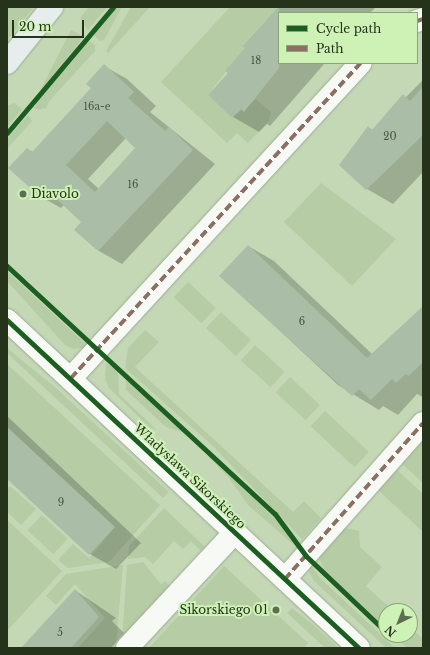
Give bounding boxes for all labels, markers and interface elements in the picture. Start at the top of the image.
scale bar [14,12,86,38]
legend [278,12,418,64]
text: 20 m [19,19,51,34]
text: Cycle path [316,21,381,36]
text: Path [316,41,344,56]
house number: 18 [251,55,261,67]
house number: 16a-e [84,101,110,113]
house number: 20 [383,131,397,143]
house number: 16 [128,179,138,191]
place label: Diavolo [31,187,79,201]
marker: Diavolo [18,189,28,199]
house number: 6 [299,316,305,328]
street label: Władysława Sikorskiego [131,420,249,532]
house number: 9 [58,497,64,509]
place label: Sikorskiego 01 [179,603,268,617]
north arrow [378,603,418,643]
marker: Sikorskiego 01 [271,605,281,615]
text: N [382,622,399,640]
house number: 5 [57,627,63,639]

